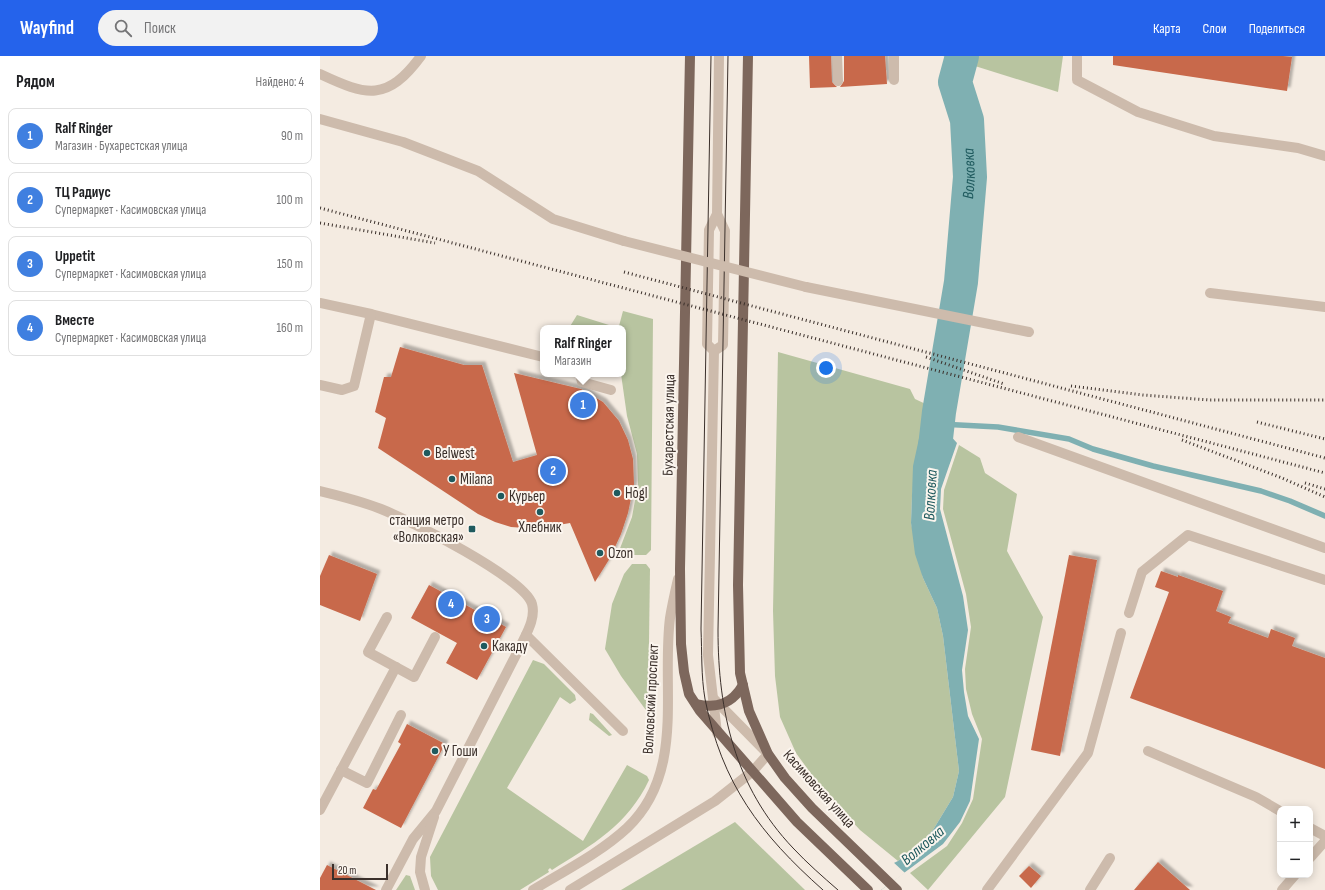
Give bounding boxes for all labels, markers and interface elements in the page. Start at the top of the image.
search box [98,10,378,46]
text: Wayfind [20,17,74,40]
icon: search [112,17,134,39]
text: Поиск [144,19,176,38]
text: Карта [1153,20,1181,37]
text: Слои [1203,20,1227,37]
text: Поделиться [1249,20,1305,37]
text: Рядом [16,72,55,92]
text: Найдено: 4 [256,74,304,90]
text: Ralf Ringer [55,119,113,138]
text: 1 [27,128,33,144]
text: 90 m [281,128,303,144]
text: Магазин · Бухарестская улица [55,138,187,154]
water label: Волковка [959,147,980,200]
text: ТЦ Радиус [55,183,111,202]
text: 2 [27,192,33,208]
text: 100 m [276,192,303,208]
text: Супермаркет · Касимовская улица [55,202,206,218]
text: Uppetit [55,247,95,266]
text: 3 [27,256,33,272]
text: 150 m [277,256,303,272]
text: Супермаркет · Касимовская улица [55,266,206,282]
text: Вместе [55,311,94,330]
text: 4 [27,320,33,336]
text: 160 m [277,320,303,336]
popup [540,325,626,377]
text: Супермаркет · Касимовская улица [55,330,206,346]
text: Ralf Ringer [554,334,612,353]
text: Магазин [554,353,591,369]
your location [816,358,836,378]
street label: Бухарестская улица [659,374,679,476]
pin: 1 [570,390,596,420]
place label: Belwest [435,444,475,463]
marker: Belwest [422,448,432,458]
pin: 2 [540,456,566,486]
water label: Волковка [920,469,942,521]
place label: Milana [460,470,493,489]
marker: Milana [447,474,457,484]
place label: Hōgl [625,484,648,503]
place label: Курьер [509,487,545,506]
marker: Hōgl [612,488,622,498]
marker: Курьер [496,491,506,501]
marker: Хлебник [535,507,545,517]
place label: станция метро «Волковская» [389,511,464,547]
place label: Хлебник [518,518,562,537]
marker: станция метро «Волковская» [467,524,477,534]
place label: Ozon [608,544,633,563]
marker: Ozon [595,548,605,558]
pin: 4 [438,589,464,619]
pin: 3 [474,604,500,634]
place label: Какаду [492,637,528,656]
marker: Какаду [479,641,489,651]
street label: Волковский проспект [639,643,663,755]
place label: У Гоши [443,742,478,761]
marker: У Гоши [430,746,440,756]
street label: Касимовская улица [779,746,859,832]
map controls [1277,806,1313,878]
button: + [1277,806,1313,842]
water label: Волковка [897,822,949,870]
button: − [1277,842,1313,878]
scale bar [332,862,388,881]
text: 20 m [338,864,356,877]

